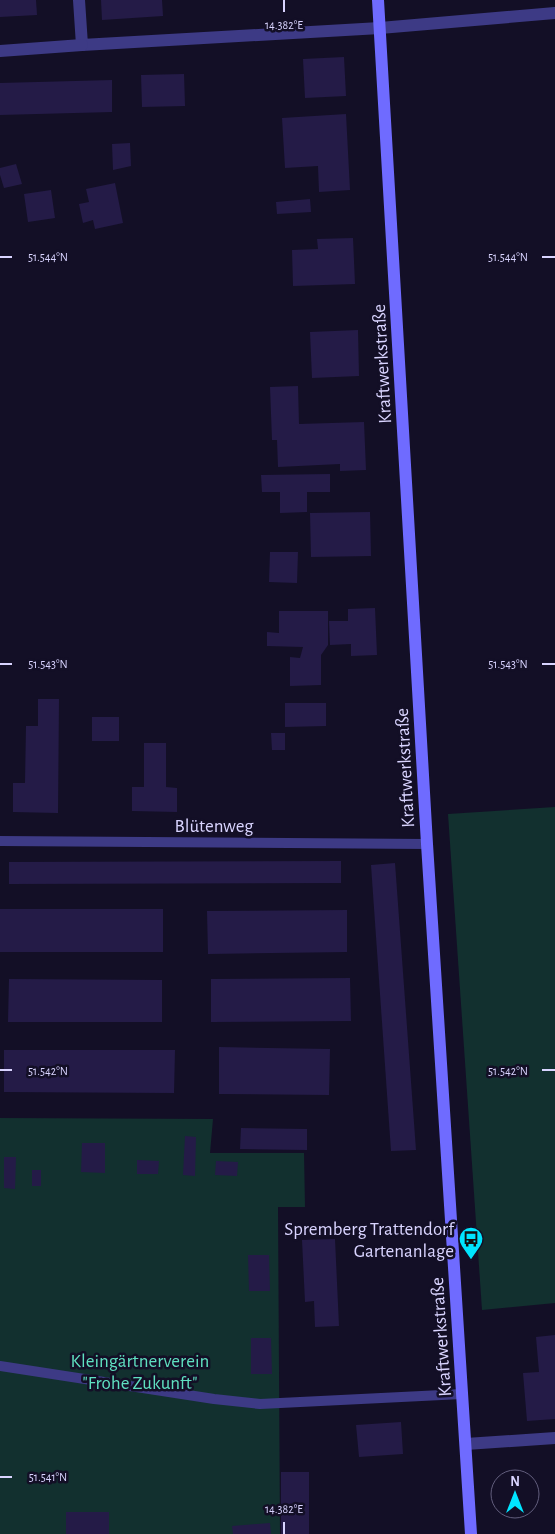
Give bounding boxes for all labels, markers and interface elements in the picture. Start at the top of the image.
text: 14.382°E [265,19,303,31]
text: 51.544°N [28,251,68,263]
text: 51.544°N [488,251,528,263]
street label: Kraftwerkstraße [370,304,395,424]
text: 51.543°N [28,658,68,670]
text: 51.543°N [488,658,528,670]
street label: Kraftwerkstraße [393,708,418,828]
street label: Blütenweg [175,817,254,836]
text: 51.542°N [28,1065,68,1077]
text: 51.542°N [488,1065,528,1077]
place label: Spremberg Trattendorf Gartenanlage [284,1220,455,1261]
bus stop icon: Spremberg Trattendorf Gartenanlage [458,1226,484,1260]
street label: Kraftwerkstraße [428,1276,455,1397]
park label: Kleingärtnerverein "Frohe Zukunft" [71,1352,209,1393]
north arrow [490,1469,540,1519]
text: 51.541°N [29,1471,67,1483]
text: N [510,1475,520,1489]
text: 14.382°E [265,1503,303,1515]

